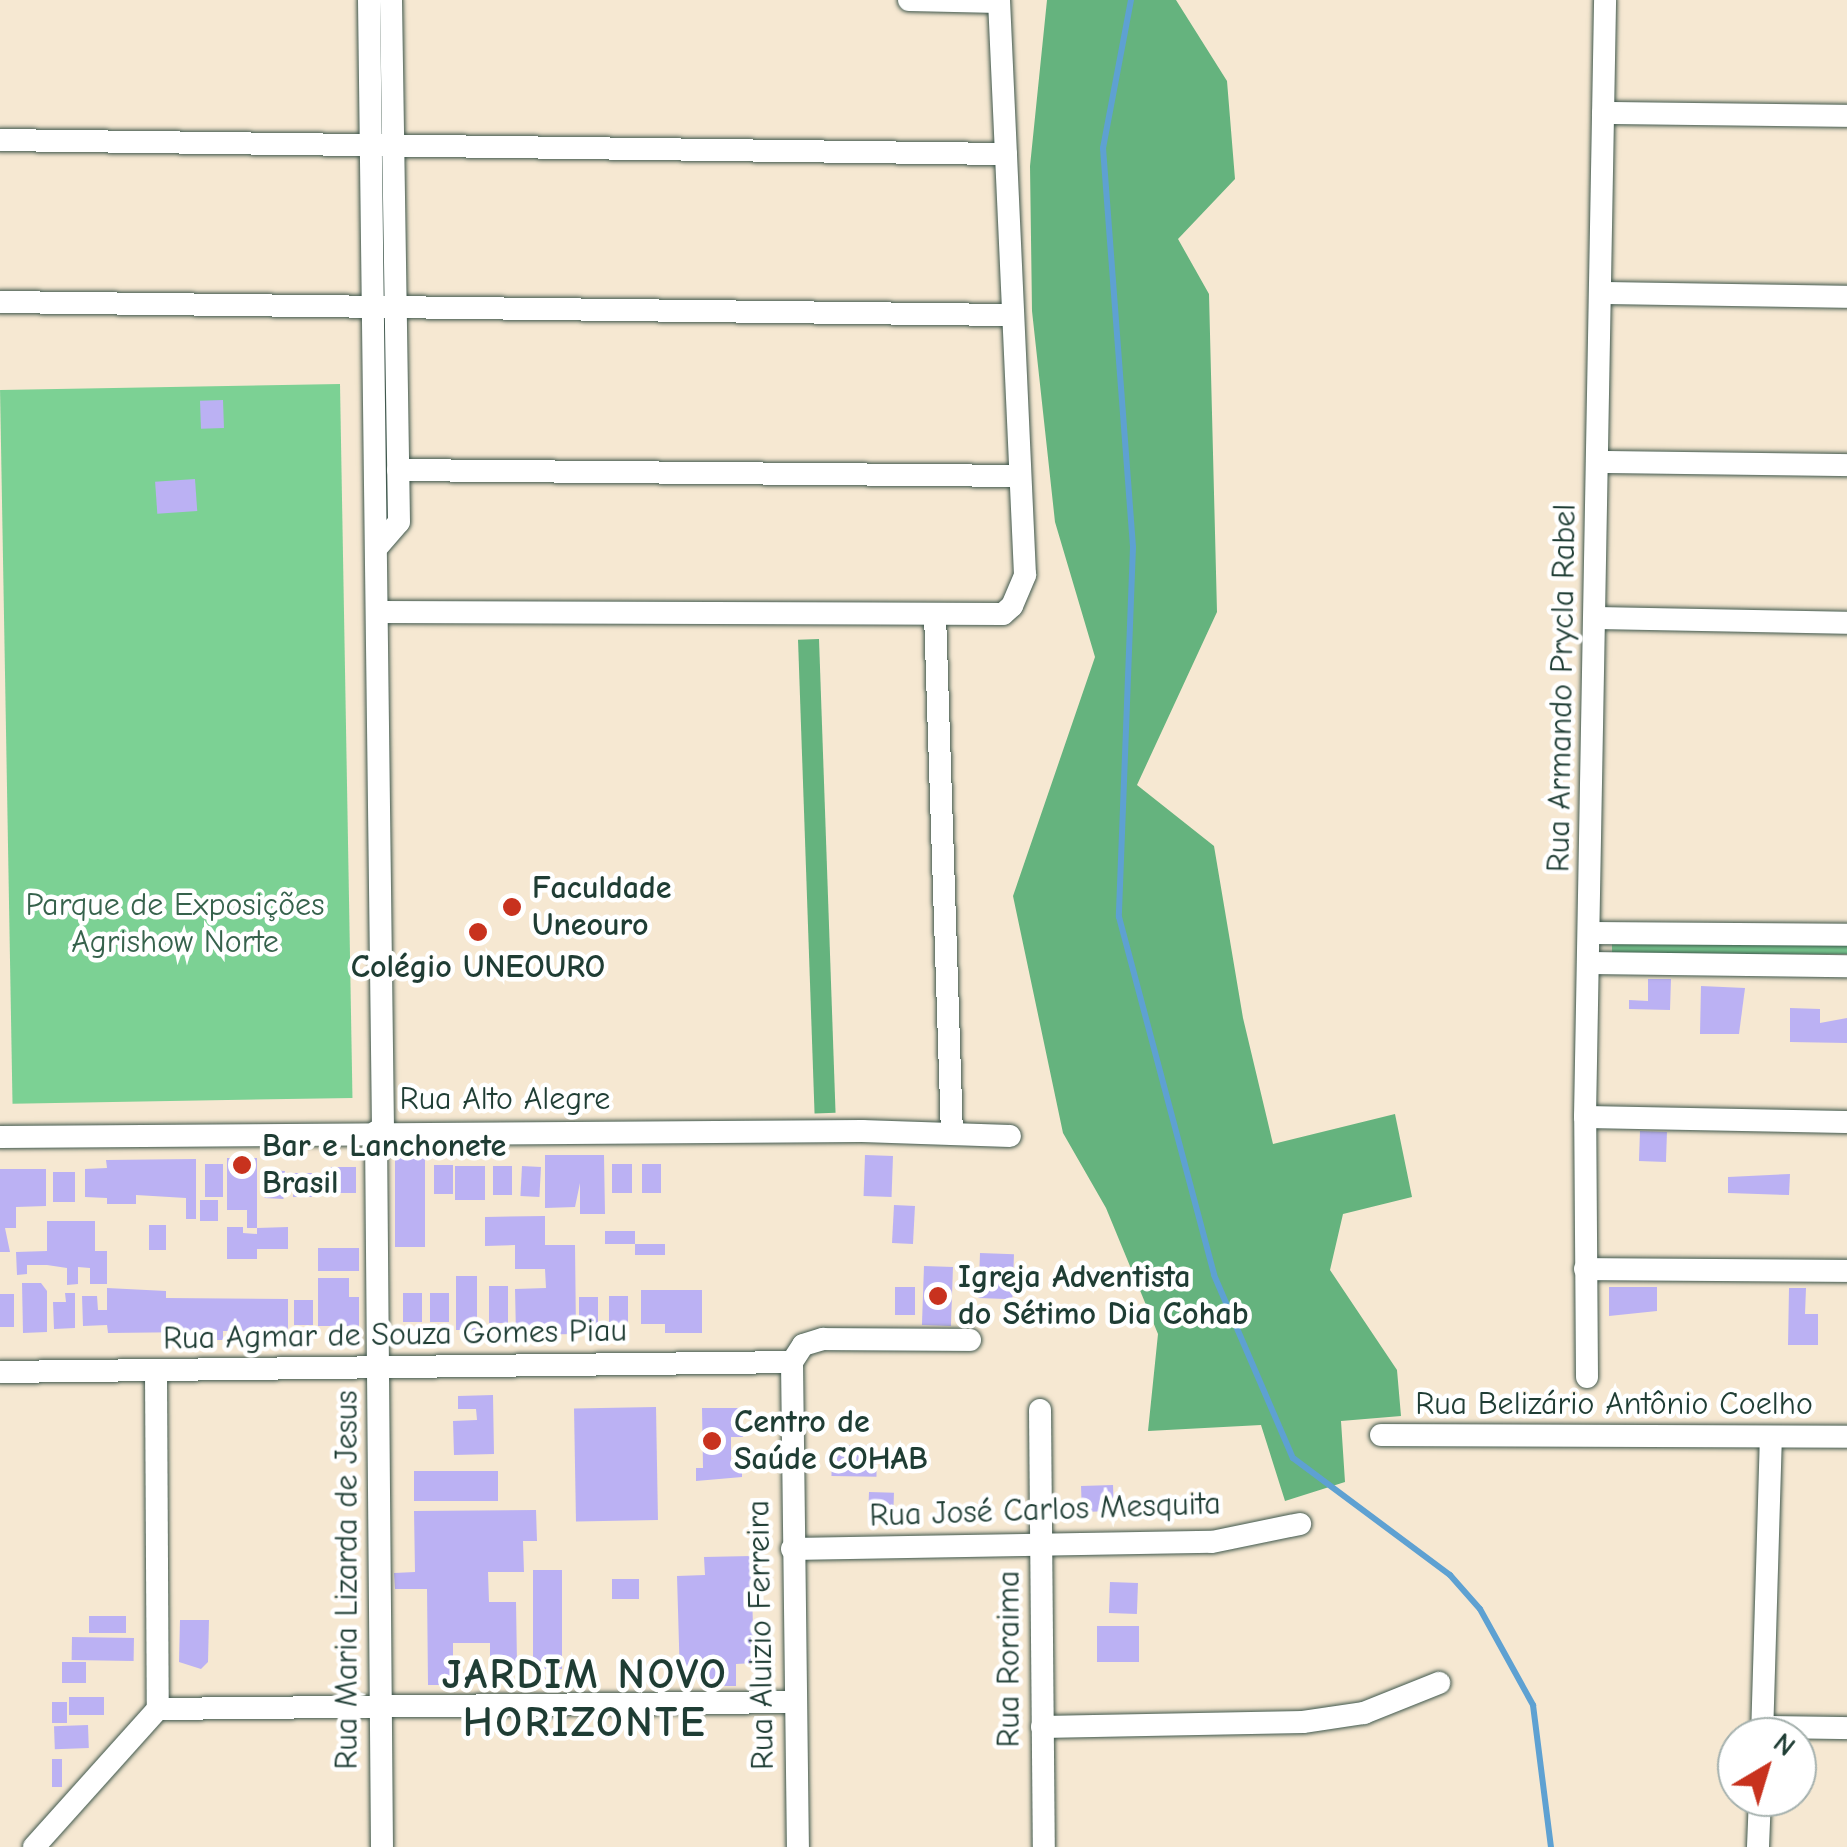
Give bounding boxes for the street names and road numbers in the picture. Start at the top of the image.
street label: Rua Armando Prycla Rabel [1540,503,1584,873]
street label: Rua Alto Alegre [400,1080,610,1118]
street label: Rua Agmar de Souza Gomes Piau [163,1312,627,1358]
street label: Rua Belizário Antônio Coelho [1415,1385,1813,1423]
street label: Rua Maria Lizarda de Jesus [328,1390,366,1770]
street label: Rua José Carlos Mesquita [869,1485,1221,1535]
street label: Rua Aluizio Ferreira [739,1500,783,1770]
street label: Rua Roraima [990,1570,1028,1748]

